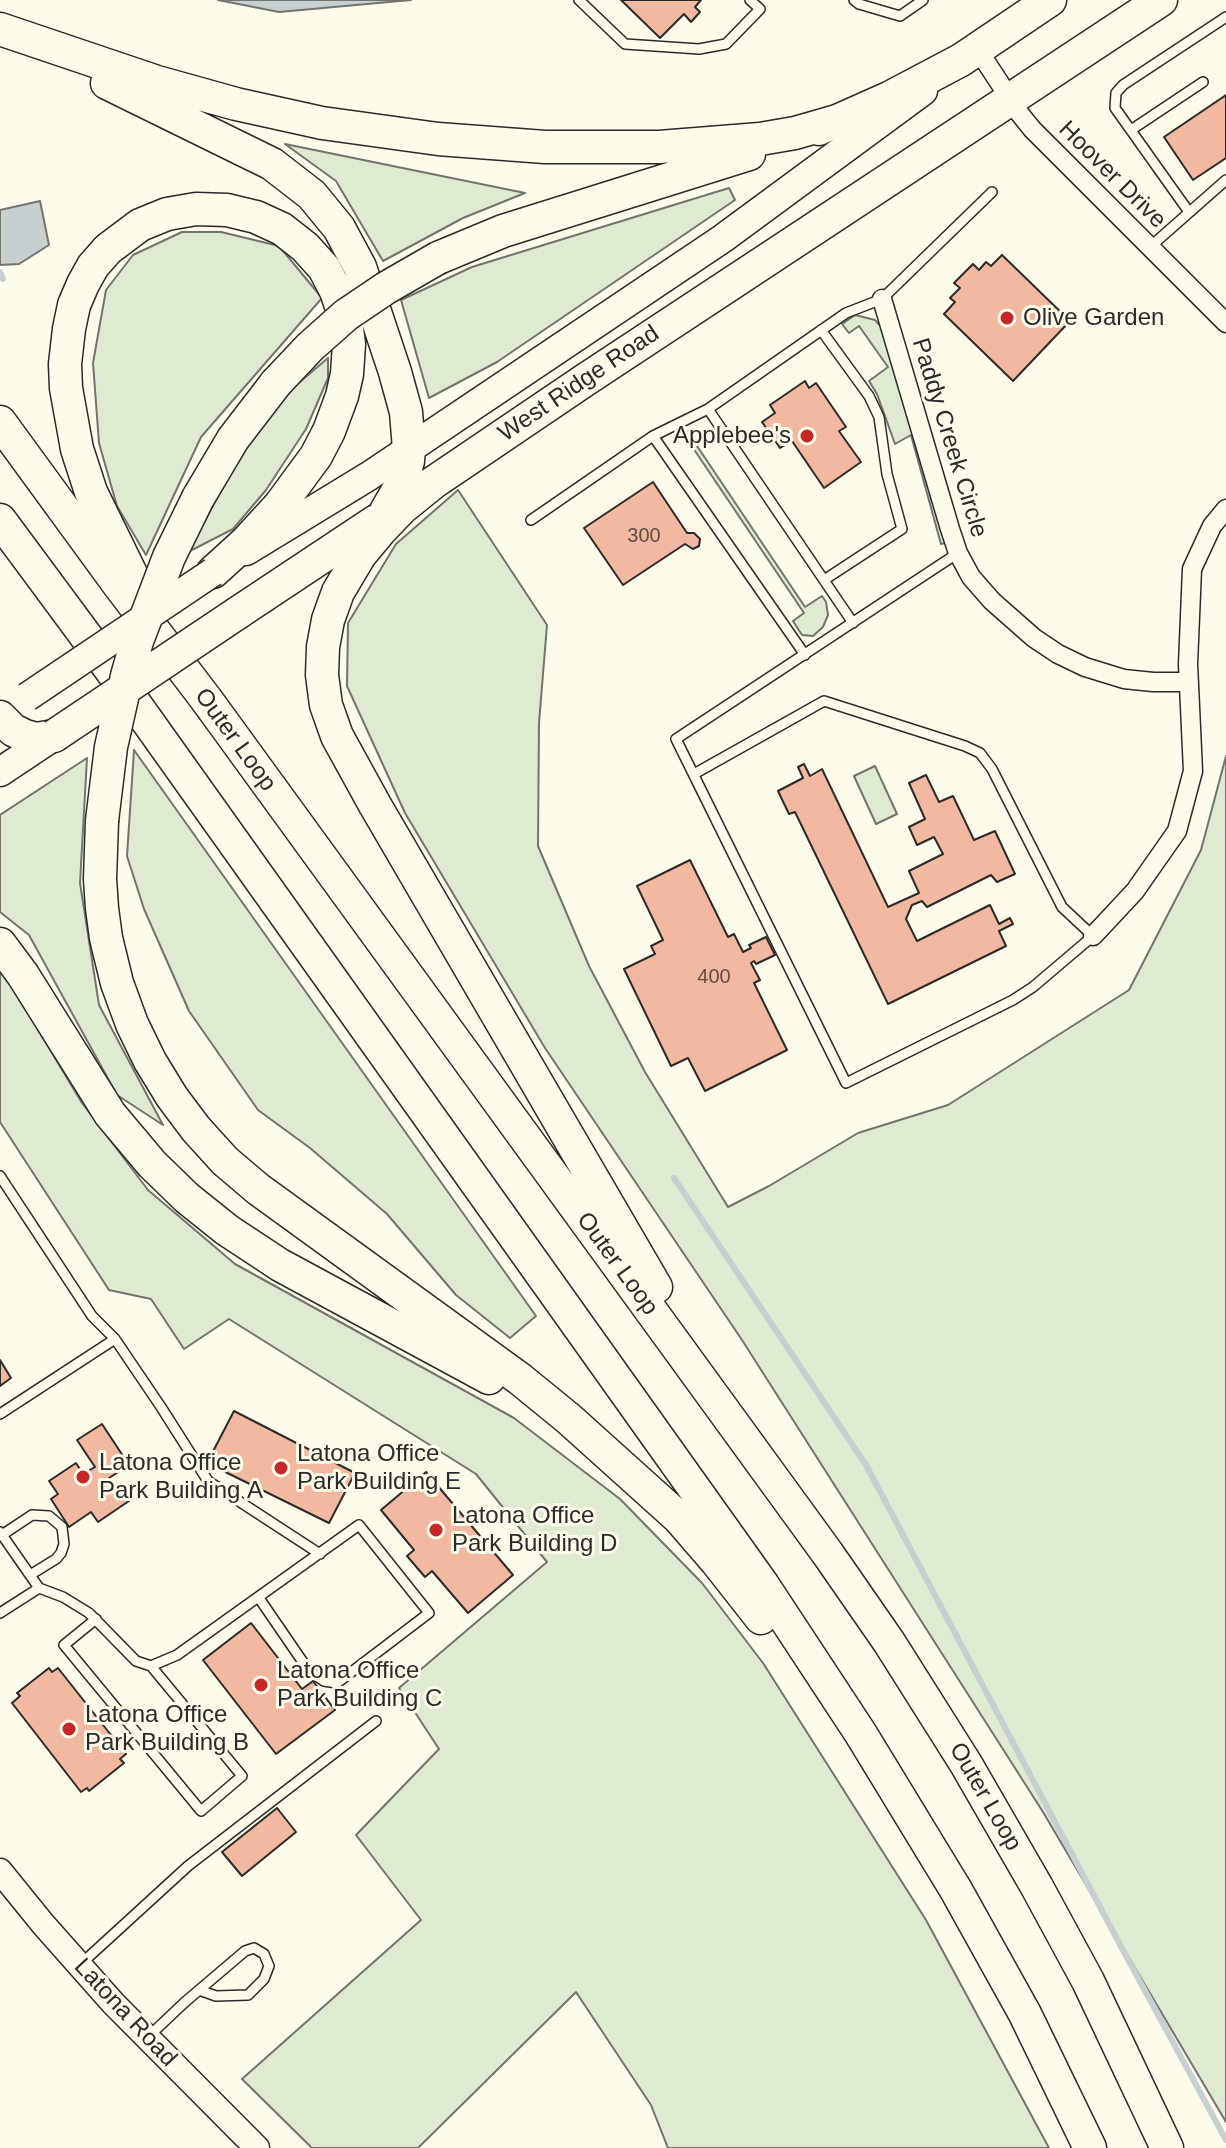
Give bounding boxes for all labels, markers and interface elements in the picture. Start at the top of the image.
street label: Hoover Drive [1052,115,1172,235]
place label: Olive Garden [1023,304,1164,332]
marker: Olive Garden [998,309,1016,327]
street label: West Ridge Road [493,320,665,448]
street label: Paddy Creek Circle [905,335,993,541]
place label: Applebee's [673,422,791,450]
marker: Applebee's [798,427,816,445]
house number: 300 [627,524,661,548]
street label: Outer Loop [188,683,282,797]
house number: 400 [697,965,731,989]
street label: Outer Loop [570,1207,664,1321]
place label: Latona Office Park Building E [297,1440,461,1496]
place label: Latona Office Park Building A [99,1449,263,1505]
marker: Latona Office Park Building E [272,1459,290,1477]
marker: Latona Office Park Building A [74,1468,92,1486]
place label: Latona Office Park Building D [452,1502,617,1558]
marker: Latona Office Park Building D [427,1521,445,1539]
place label: Latona Office Park Building C [277,1657,442,1713]
marker: Latona Office Park Building C [252,1676,270,1694]
place label: Latona Office Park Building B [85,1701,249,1757]
marker: Latona Office Park Building B [60,1720,78,1738]
street label: Outer Loop [943,1738,1027,1856]
street label: Latona Road [68,1953,182,2073]

